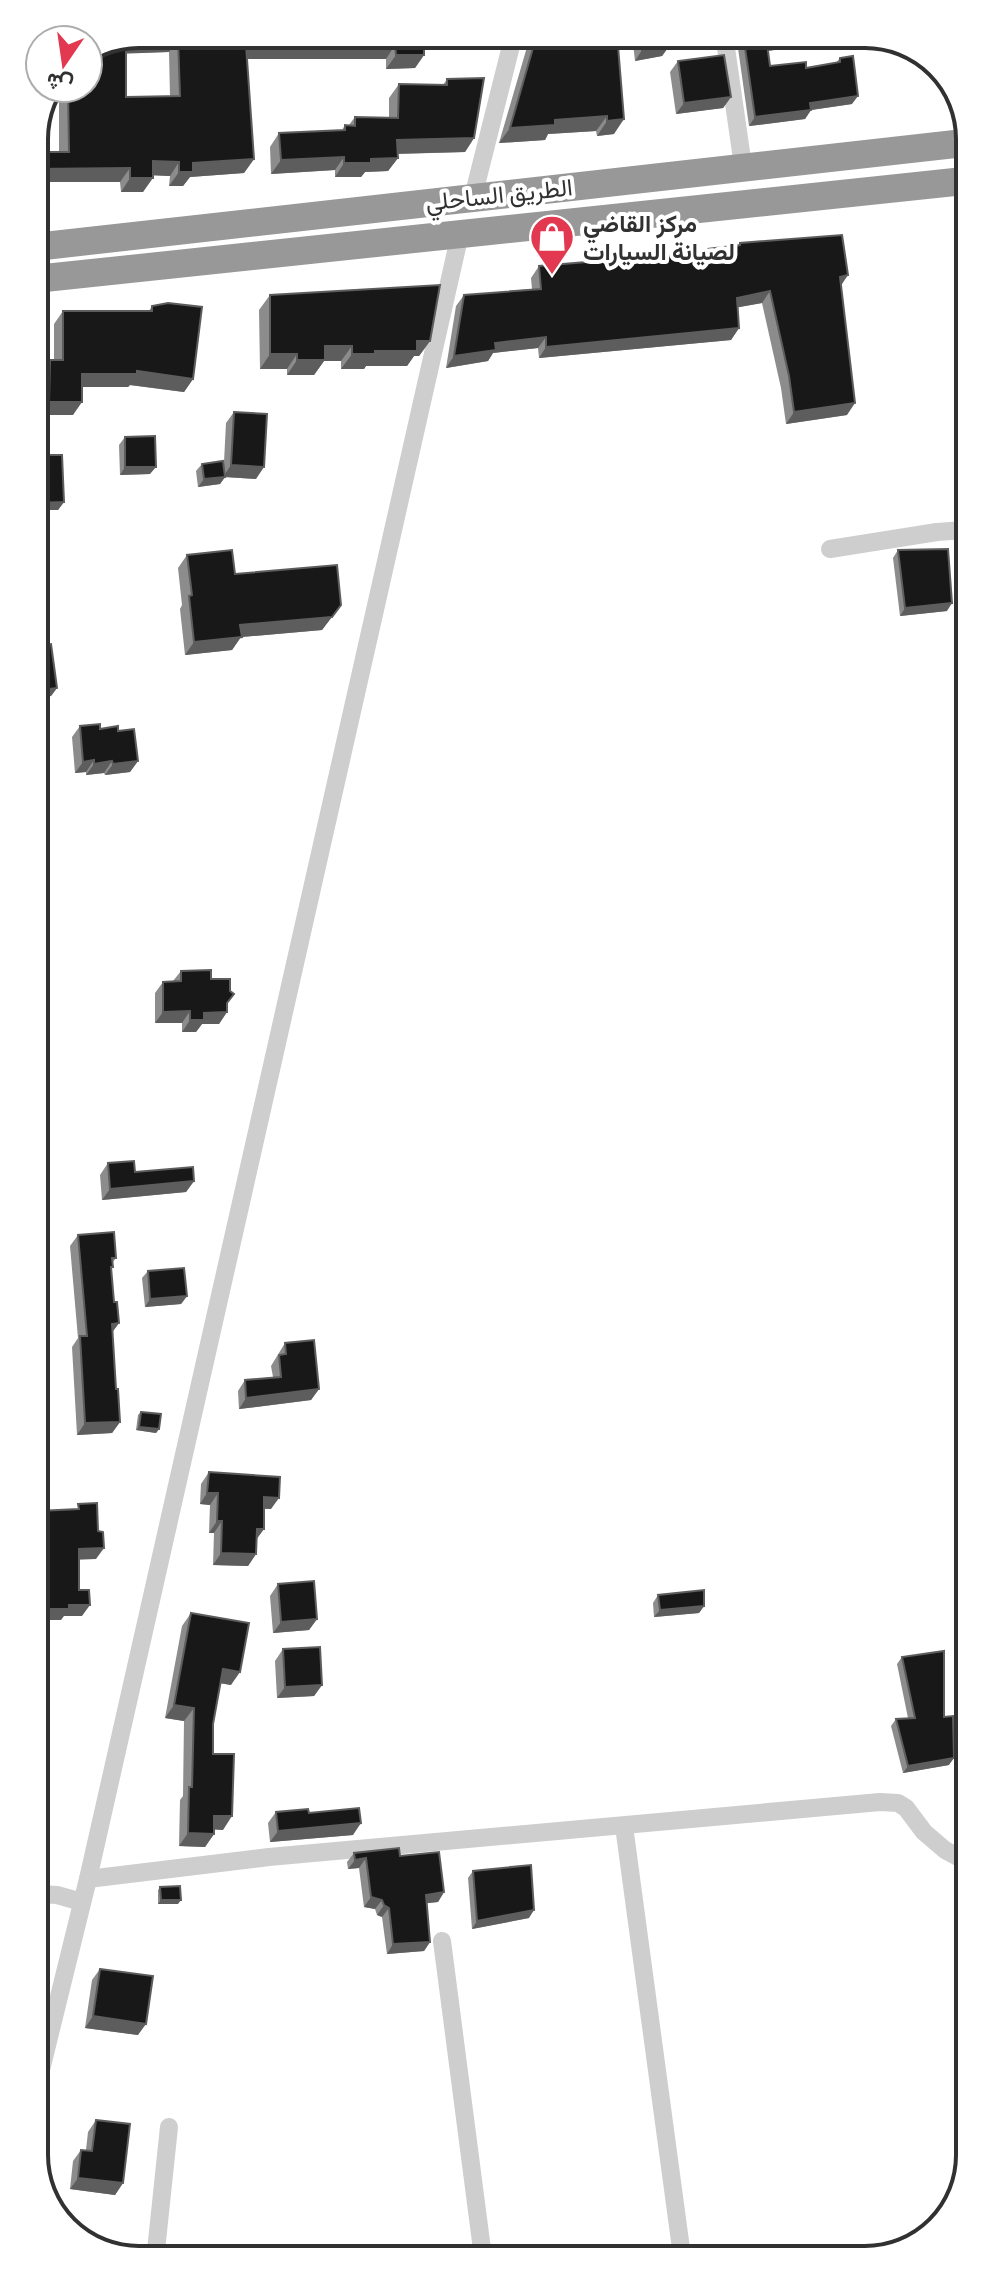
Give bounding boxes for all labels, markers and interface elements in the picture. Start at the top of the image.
north arrow [24,24,104,104]
text: ش [43,64,76,103]
street label: الطريق الساحلي [424,168,574,222]
place label: مركز القاضي لصيانة السيارات [583,205,735,269]
shop icon: مركز القاضي لصيانة السيارات [528,213,576,276]

